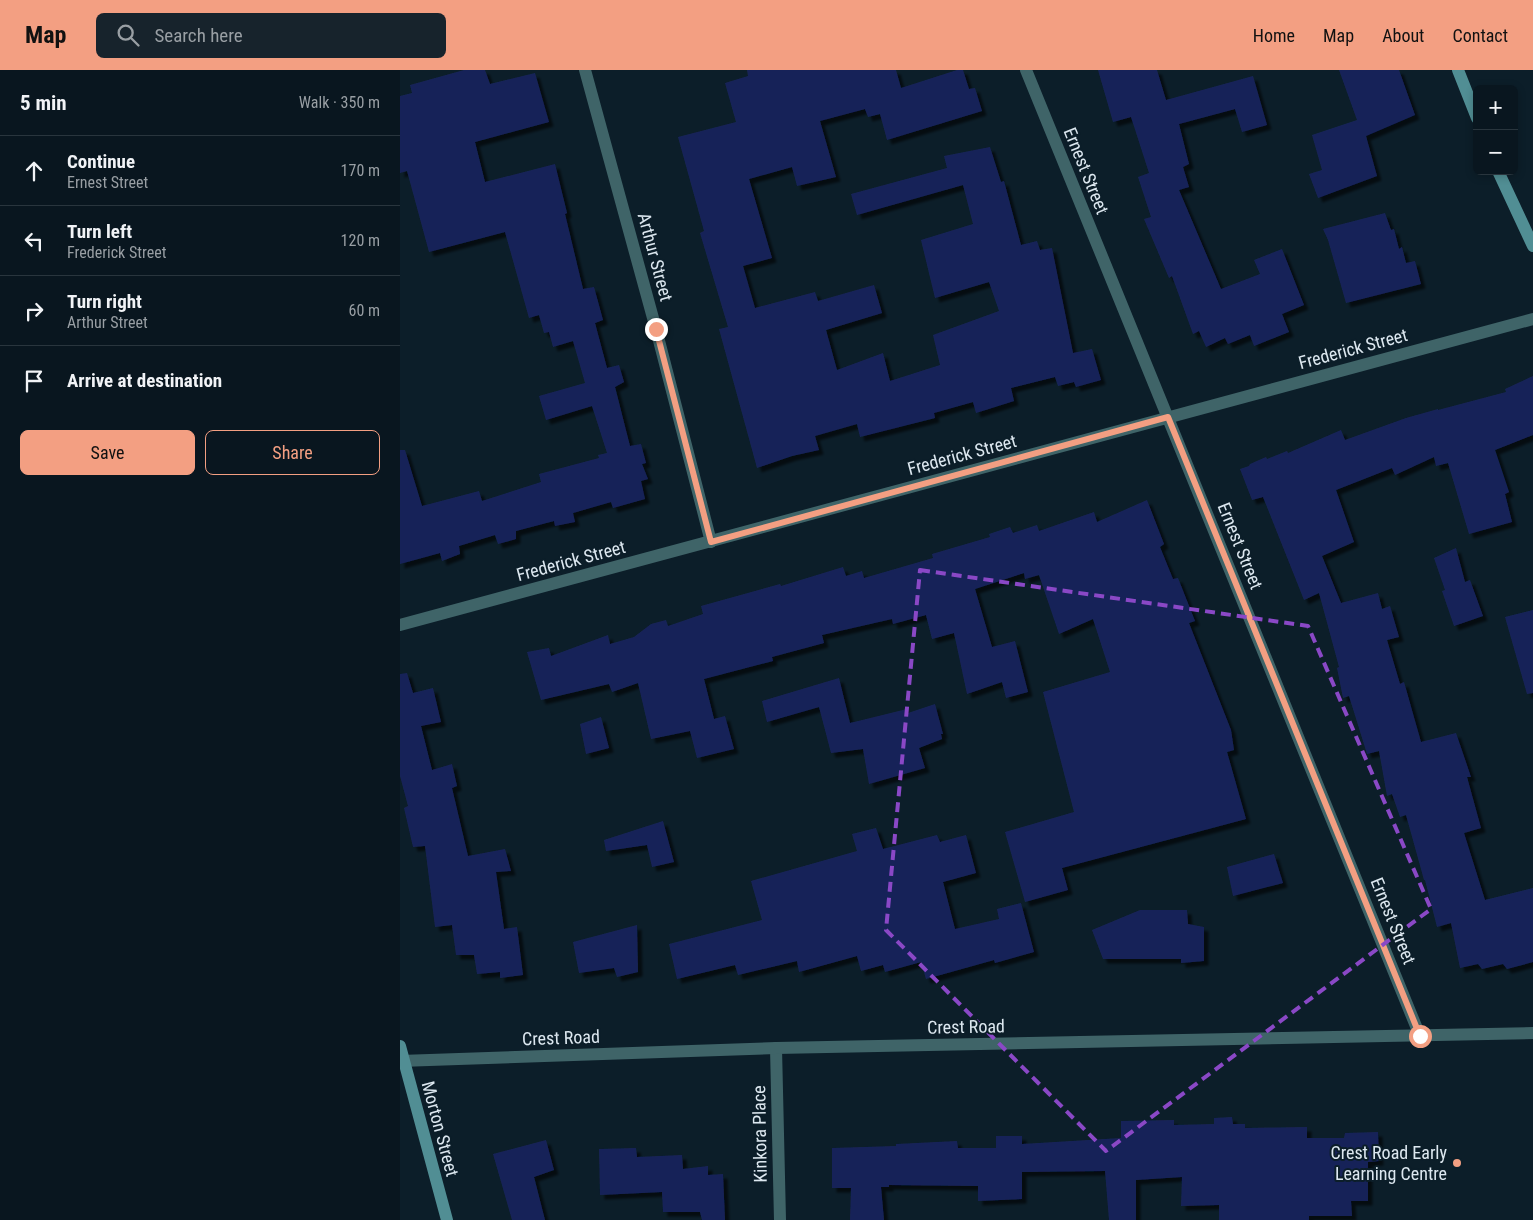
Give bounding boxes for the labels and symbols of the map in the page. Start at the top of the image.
street label: Ernest Street [1060,124,1113,217]
street label: Arthur Street [634,210,677,303]
route end [645,318,668,341]
street label: Frederick Street [1296,324,1410,373]
street label: Frederick Street [905,430,1019,479]
street label: Ernest Street [1214,499,1267,592]
street label: Frederick Street [514,536,628,585]
street label: Ernest Street [1367,874,1420,967]
street label: Crest Road [927,1015,1005,1038]
route start [1409,1025,1432,1048]
street label: Crest Road [522,1026,600,1049]
street label: Morton Street [418,1079,463,1179]
street label: Kinkora Place [748,1085,771,1183]
place label: Crest Road Early Learning Centre [1330,1142,1448,1184]
marker: Crest Road Early Learning Centre [1451,1157,1463,1169]

